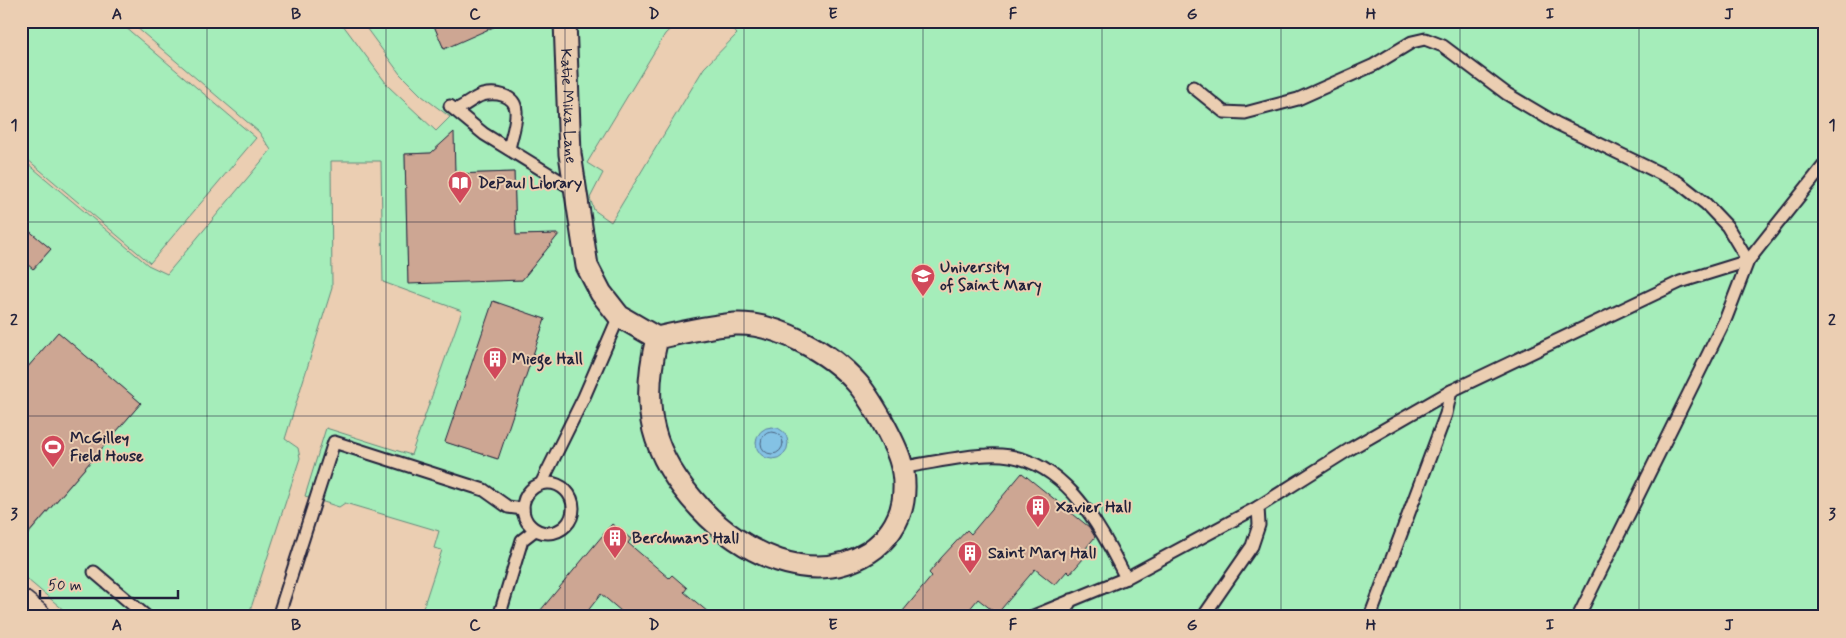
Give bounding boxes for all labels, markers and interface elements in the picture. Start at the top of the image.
text: A [112,4,122,25]
text: B [291,4,301,25]
text: C [469,4,481,25]
text: D [648,4,660,25]
text: E [828,4,838,25]
text: F [1009,4,1018,25]
text: G [1187,4,1198,25]
text: H [1366,4,1377,25]
text: I [1546,4,1555,25]
text: J [1724,4,1734,25]
street label: Katie Mika Lane [556,48,582,165]
text: 1 [10,115,18,136]
text: 1 [1828,115,1836,136]
library icon: DePaul Library [447,170,473,204]
place label: DePaul Library [478,173,582,194]
place label: University of Saint Mary [940,257,1042,296]
school or university icon: University of Saint Mary [910,263,936,297]
text: 2 [10,310,18,331]
text: 2 [1828,310,1836,331]
building icon: Miege Hall [482,346,508,380]
place label: Miege Hall [512,349,583,372]
place label: McGilley Field House [70,428,144,467]
sports icon: McGilley Field House [40,434,66,468]
building icon: Xavier Hall [1025,494,1051,528]
place label: Xavier Hall [1056,497,1131,518]
text: 3 [10,504,18,525]
text: 3 [1828,504,1836,525]
building icon: Berchmans Hall [602,525,628,559]
place label: Berchmans Hall [632,528,739,549]
building icon: Saint Mary Hall [957,540,983,574]
place label: Saint Mary Hall [988,543,1096,564]
scale bar [40,568,178,600]
text: 50 m [48,576,82,596]
text: A [112,615,122,636]
text: B [291,615,301,636]
text: C [469,615,481,636]
text: D [648,615,660,636]
text: E [828,615,838,636]
text: F [1009,615,1018,636]
text: G [1187,615,1198,636]
text: H [1366,615,1377,636]
text: I [1546,615,1555,636]
text: J [1724,615,1734,636]

